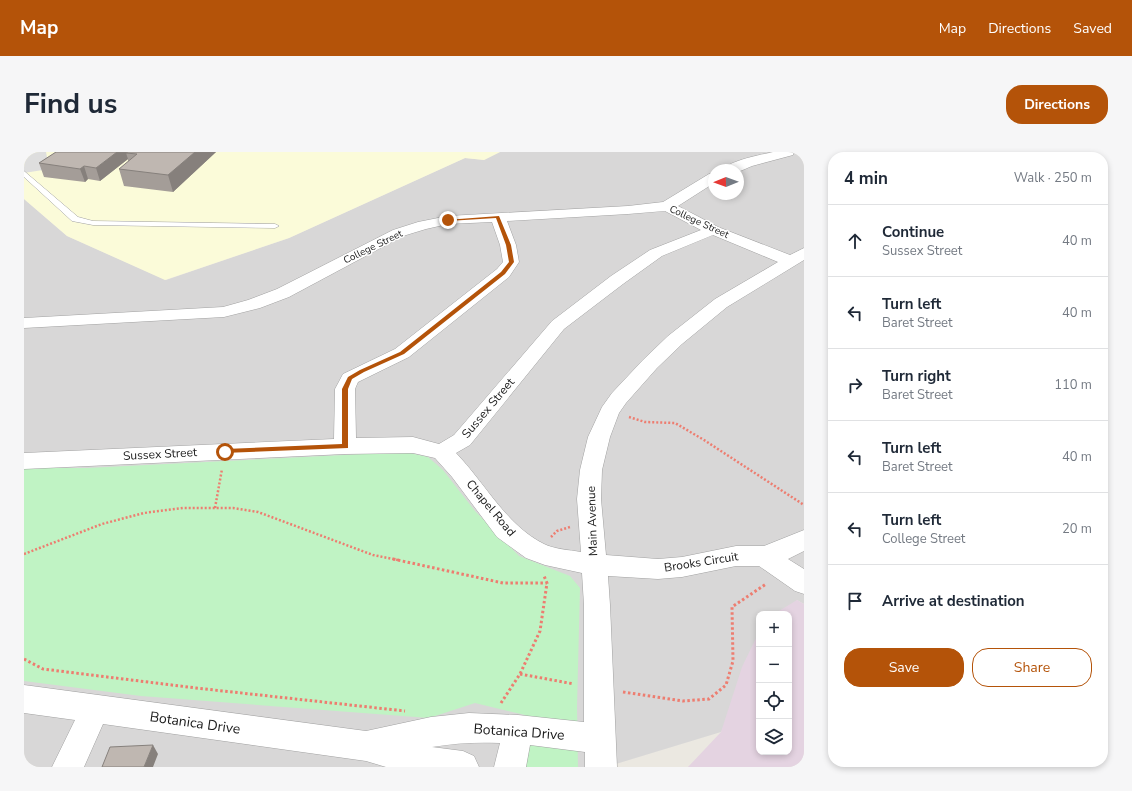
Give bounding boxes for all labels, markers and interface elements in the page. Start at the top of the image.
text: Map [20,15,58,41]
text: Map [939,19,966,38]
text: Directions [988,19,1051,38]
text: Saved [1073,19,1112,38]
text: Find us [24,85,118,123]
button: Directions [1006,85,1108,124]
north arrow [708,164,744,200]
text: 4 min [844,167,888,190]
text: Walk · 250 m [1014,169,1092,187]
street label: College Street [667,202,731,242]
route end [439,211,457,229]
text: Continue [882,222,944,242]
street label: College Street [341,226,405,267]
icon: ahead [844,230,866,252]
text: 40 m [1062,232,1092,250]
text: Sussex Street [882,242,962,260]
text: Turn left [882,294,941,314]
icon: left [844,302,866,324]
text: 40 m [1062,304,1092,322]
text: Baret Street [882,314,953,332]
text: Turn right [882,366,951,386]
street label: Sussex Street [458,374,518,442]
icon: right [844,374,866,396]
text: 110 m [1054,376,1092,394]
text: Baret Street [882,386,953,404]
text: Turn left [882,438,941,458]
route start [216,443,234,461]
street label: Sussex Street [123,444,198,464]
icon: left [844,446,866,468]
text: 40 m [1062,448,1092,466]
text: Baret Street [882,458,953,476]
street label: Chapel Road [463,476,519,540]
street label: Main Avenue [583,486,601,556]
text: Turn left [882,510,941,530]
icon: left [844,518,866,540]
text: 20 m [1062,520,1092,538]
text: College Street [882,530,965,548]
street label: Brooks Circuit [663,548,740,576]
icon: arrive [844,590,866,612]
text: Arrive at destination [882,591,1025,611]
map controls [756,611,792,755]
button: + [756,611,792,647]
button: − [756,647,792,683]
button: Save [844,648,964,687]
button: Share [972,648,1092,687]
button: locate [756,683,792,719]
street label: Botanica Drive [148,707,242,739]
street label: Botanica Drive [473,719,565,745]
button: layers [756,719,792,755]

